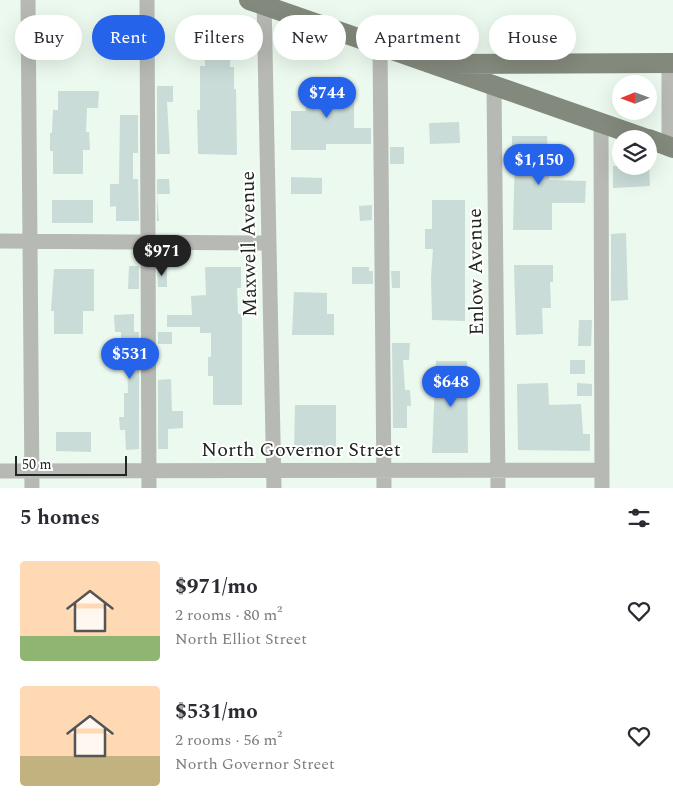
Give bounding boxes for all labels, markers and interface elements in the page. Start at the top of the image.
chip: Buy [15,15,82,60]
chip: Rent [92,15,165,60]
chip: Filters [175,15,263,60]
chip: New [273,15,346,60]
chip: Apartment [356,15,479,60]
chip: House [489,15,576,60]
north arrow [612,75,658,120]
map controls [612,75,657,175]
pin: $744 [297,76,357,119]
text: $744 [309,81,345,105]
button: layers [612,130,657,175]
pin: $1,150 [498,144,580,186]
text: $1,150 [514,148,564,172]
street label: Maxwell Avenue [233,171,265,317]
street label: Enlow Avenue [460,208,492,336]
pin: $971 [132,234,192,277]
text: $971 [144,239,180,263]
pin: $531 [100,338,160,380]
text: $531 [112,342,148,366]
pin: $648 [421,366,481,408]
text: $648 [433,370,469,394]
street label: North Governor Street [201,435,401,465]
scale bar [15,453,128,476]
text: 50 m [22,454,52,475]
text: 5 homes [20,502,100,534]
icon: filters [625,504,653,532]
text: $971/mo [175,571,258,603]
icon: home [60,581,120,641]
icon: heart [625,597,653,625]
text: 2 rooms · 80 m² [175,603,282,627]
text: North Elliot Street [175,627,307,651]
text: $531/mo [175,696,258,728]
icon: home [60,706,120,766]
icon: heart [625,722,653,750]
text: 2 rooms · 56 m² [175,728,282,752]
text: North Governor Street [175,752,335,776]

